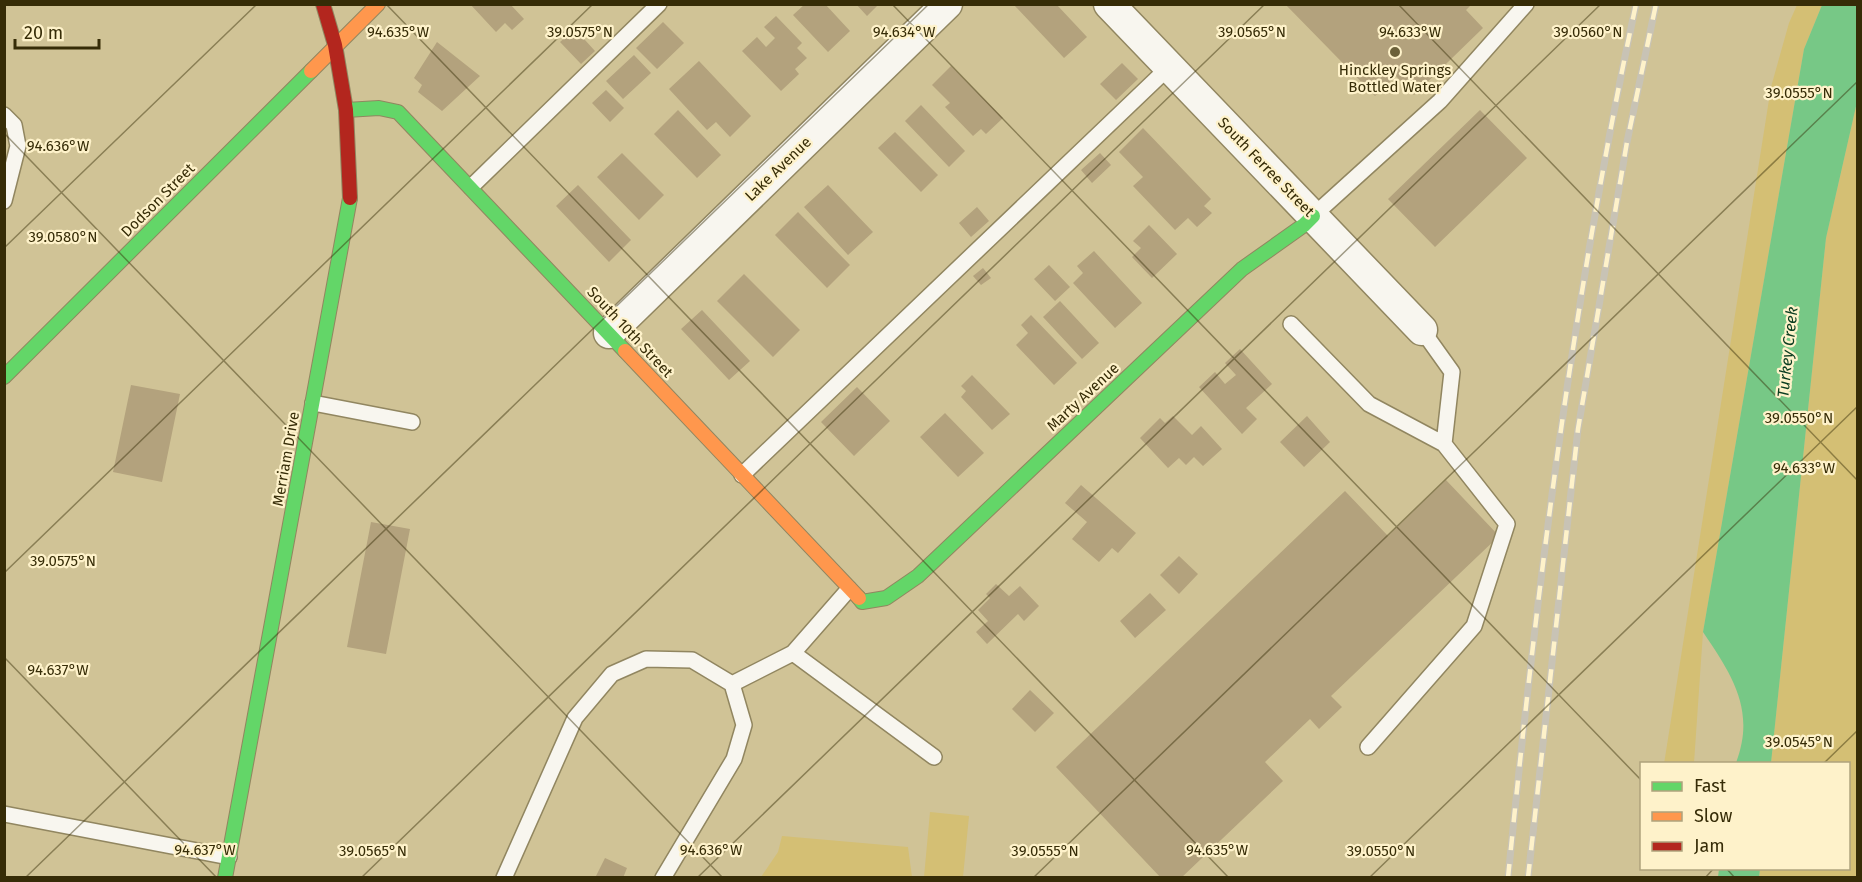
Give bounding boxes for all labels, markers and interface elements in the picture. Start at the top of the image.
scale bar [15,12,99,50]
text: 20 m [24,22,63,44]
text: 94.635°W [367,23,430,41]
text: 39.0575°N [547,23,613,41]
text: 94.634°W [873,23,936,41]
text: 39.0565°N [1218,23,1286,41]
text: 94.633°W [1379,23,1442,41]
text: 39.0560°N [1554,23,1622,41]
marker: Hinckley Springs Bottled Water [1388,45,1402,59]
place label: Hinckley Springs Bottled Water [1339,61,1451,96]
text: 39.0555°N [1765,84,1833,102]
street label: South Ferree Street [1214,114,1318,221]
street label: Lake Avenue [741,133,815,205]
text: 94.636°W [27,137,90,155]
street label: Dodson Street [117,159,199,241]
text: 39.0580°N [28,228,98,246]
street label: South 10th Street [583,283,677,382]
water label: Turkey Creek [1773,305,1802,398]
street label: Marty Avenue [1043,359,1123,435]
text: 39.0550°N [1765,409,1833,427]
street label: Merriam Drive [269,410,303,508]
text: 94.633°W [1773,459,1836,477]
text: 39.0575°N [30,552,96,570]
text: 94.637°W [27,661,89,679]
text: 39.0545°N [1765,733,1833,751]
legend [1640,762,1850,870]
text: Fast [1694,775,1727,797]
text: Slow [1694,805,1733,827]
text: Jam [1694,835,1725,857]
text: 94.637°W [174,841,236,859]
text: 94.636°W [680,841,743,859]
text: 94.635°W [1186,841,1249,859]
text: 39.0565°N [339,842,407,860]
text: 39.0555°N [1011,842,1079,860]
text: 39.0550°N [1347,842,1415,860]

